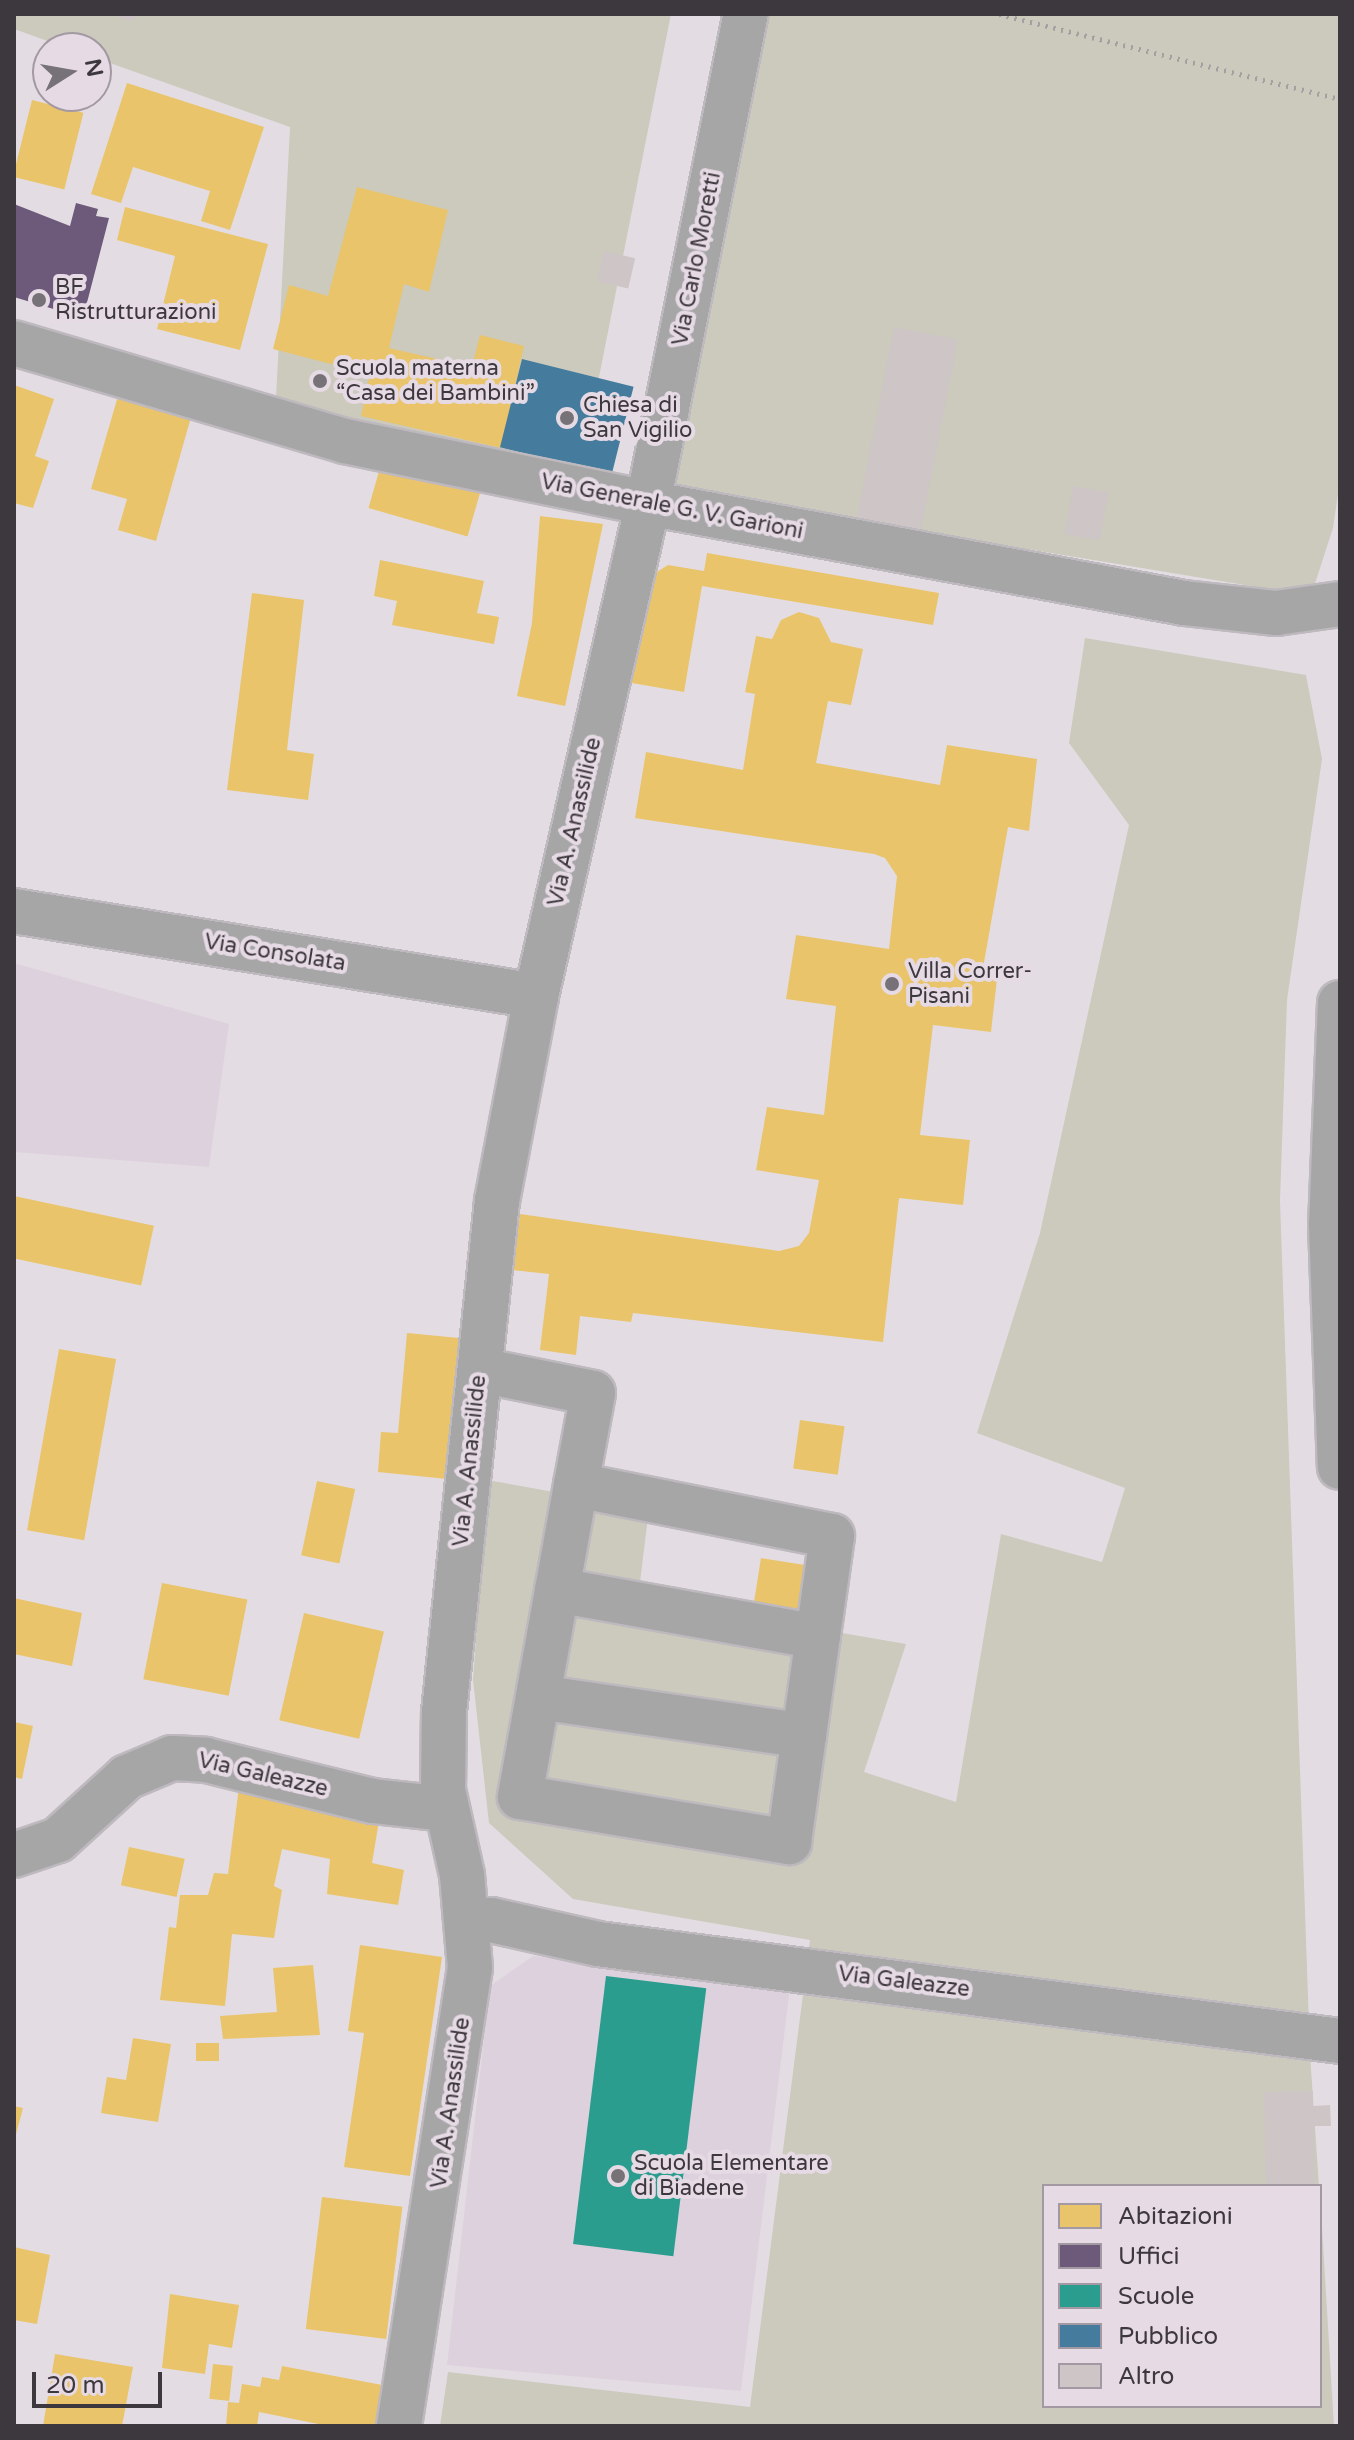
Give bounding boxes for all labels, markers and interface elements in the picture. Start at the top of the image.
north arrow [32,32,112,112]
text: N [79,57,108,79]
street label: Via Carlo Moretti [667,170,727,348]
place label: BF Ristrutturazioni [55,274,217,326]
marker: BF Ristrutturazioni [30,291,48,309]
place label: Scuola materna “Casa dei Bambini” [336,355,535,406]
marker: Scuola materna “Casa dei Bambini” [311,372,329,390]
place label: Chiesa di San Vigilio [583,392,692,444]
marker: Chiesa di San Vigilio [558,409,576,427]
street label: Via Generale G. V. Garioni [539,469,805,545]
street label: Via A. Anassilide [543,735,607,909]
street label: Via Consolata [203,929,347,977]
place label: Villa Correr- Pisani [908,958,1032,1010]
marker: Villa Correr- Pisani [883,975,901,993]
street label: Via A. Anassilide [448,1374,492,1548]
street label: Via Galeazze [196,1747,330,1803]
street label: Via Galeazze [837,1961,971,2003]
street label: Via A. Anassilide [426,2016,476,2190]
place label: Scuola Elementare di Biadene [634,2150,829,2202]
marker: Scuola Elementare di Biadene [609,2167,627,2185]
legend [1042,2184,1322,2408]
text: Abitazioni [1118,2202,1233,2231]
text: Uffici [1118,2242,1180,2271]
text: Scuole [1118,2282,1194,2311]
text: Pubblico [1118,2322,1218,2351]
scale bar [36,2356,166,2406]
text: Altro [1118,2362,1174,2391]
text: 20 m [46,2371,104,2400]

